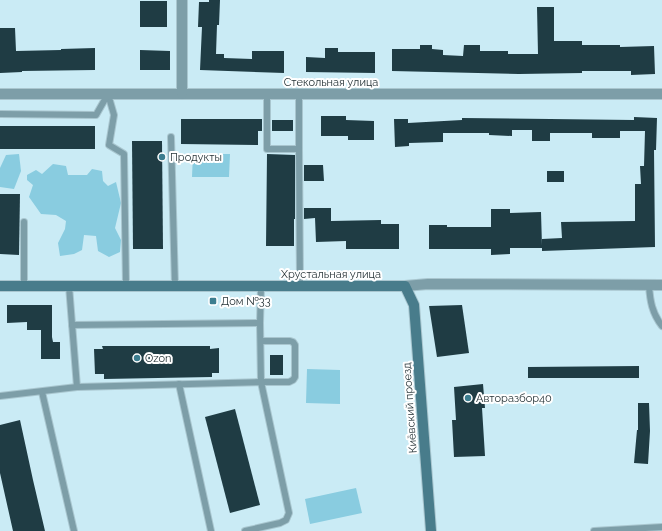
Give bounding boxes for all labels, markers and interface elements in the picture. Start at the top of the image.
street label: Стекольная улица [284,76,378,89]
place label: Продукты [170,151,222,164]
marker: Продукты [157,152,167,162]
street label: Хрустальная улица [281,268,381,281]
place label: Дом №33 [221,295,271,308]
marker: Дом №33 [208,296,218,306]
place label: Ozon [145,352,172,365]
marker: Ozon [132,353,142,363]
street label: Киёвский проезд [400,362,420,454]
place label: Авторазбор40 [476,392,552,405]
marker: Авторазбор40 [463,393,473,403]

